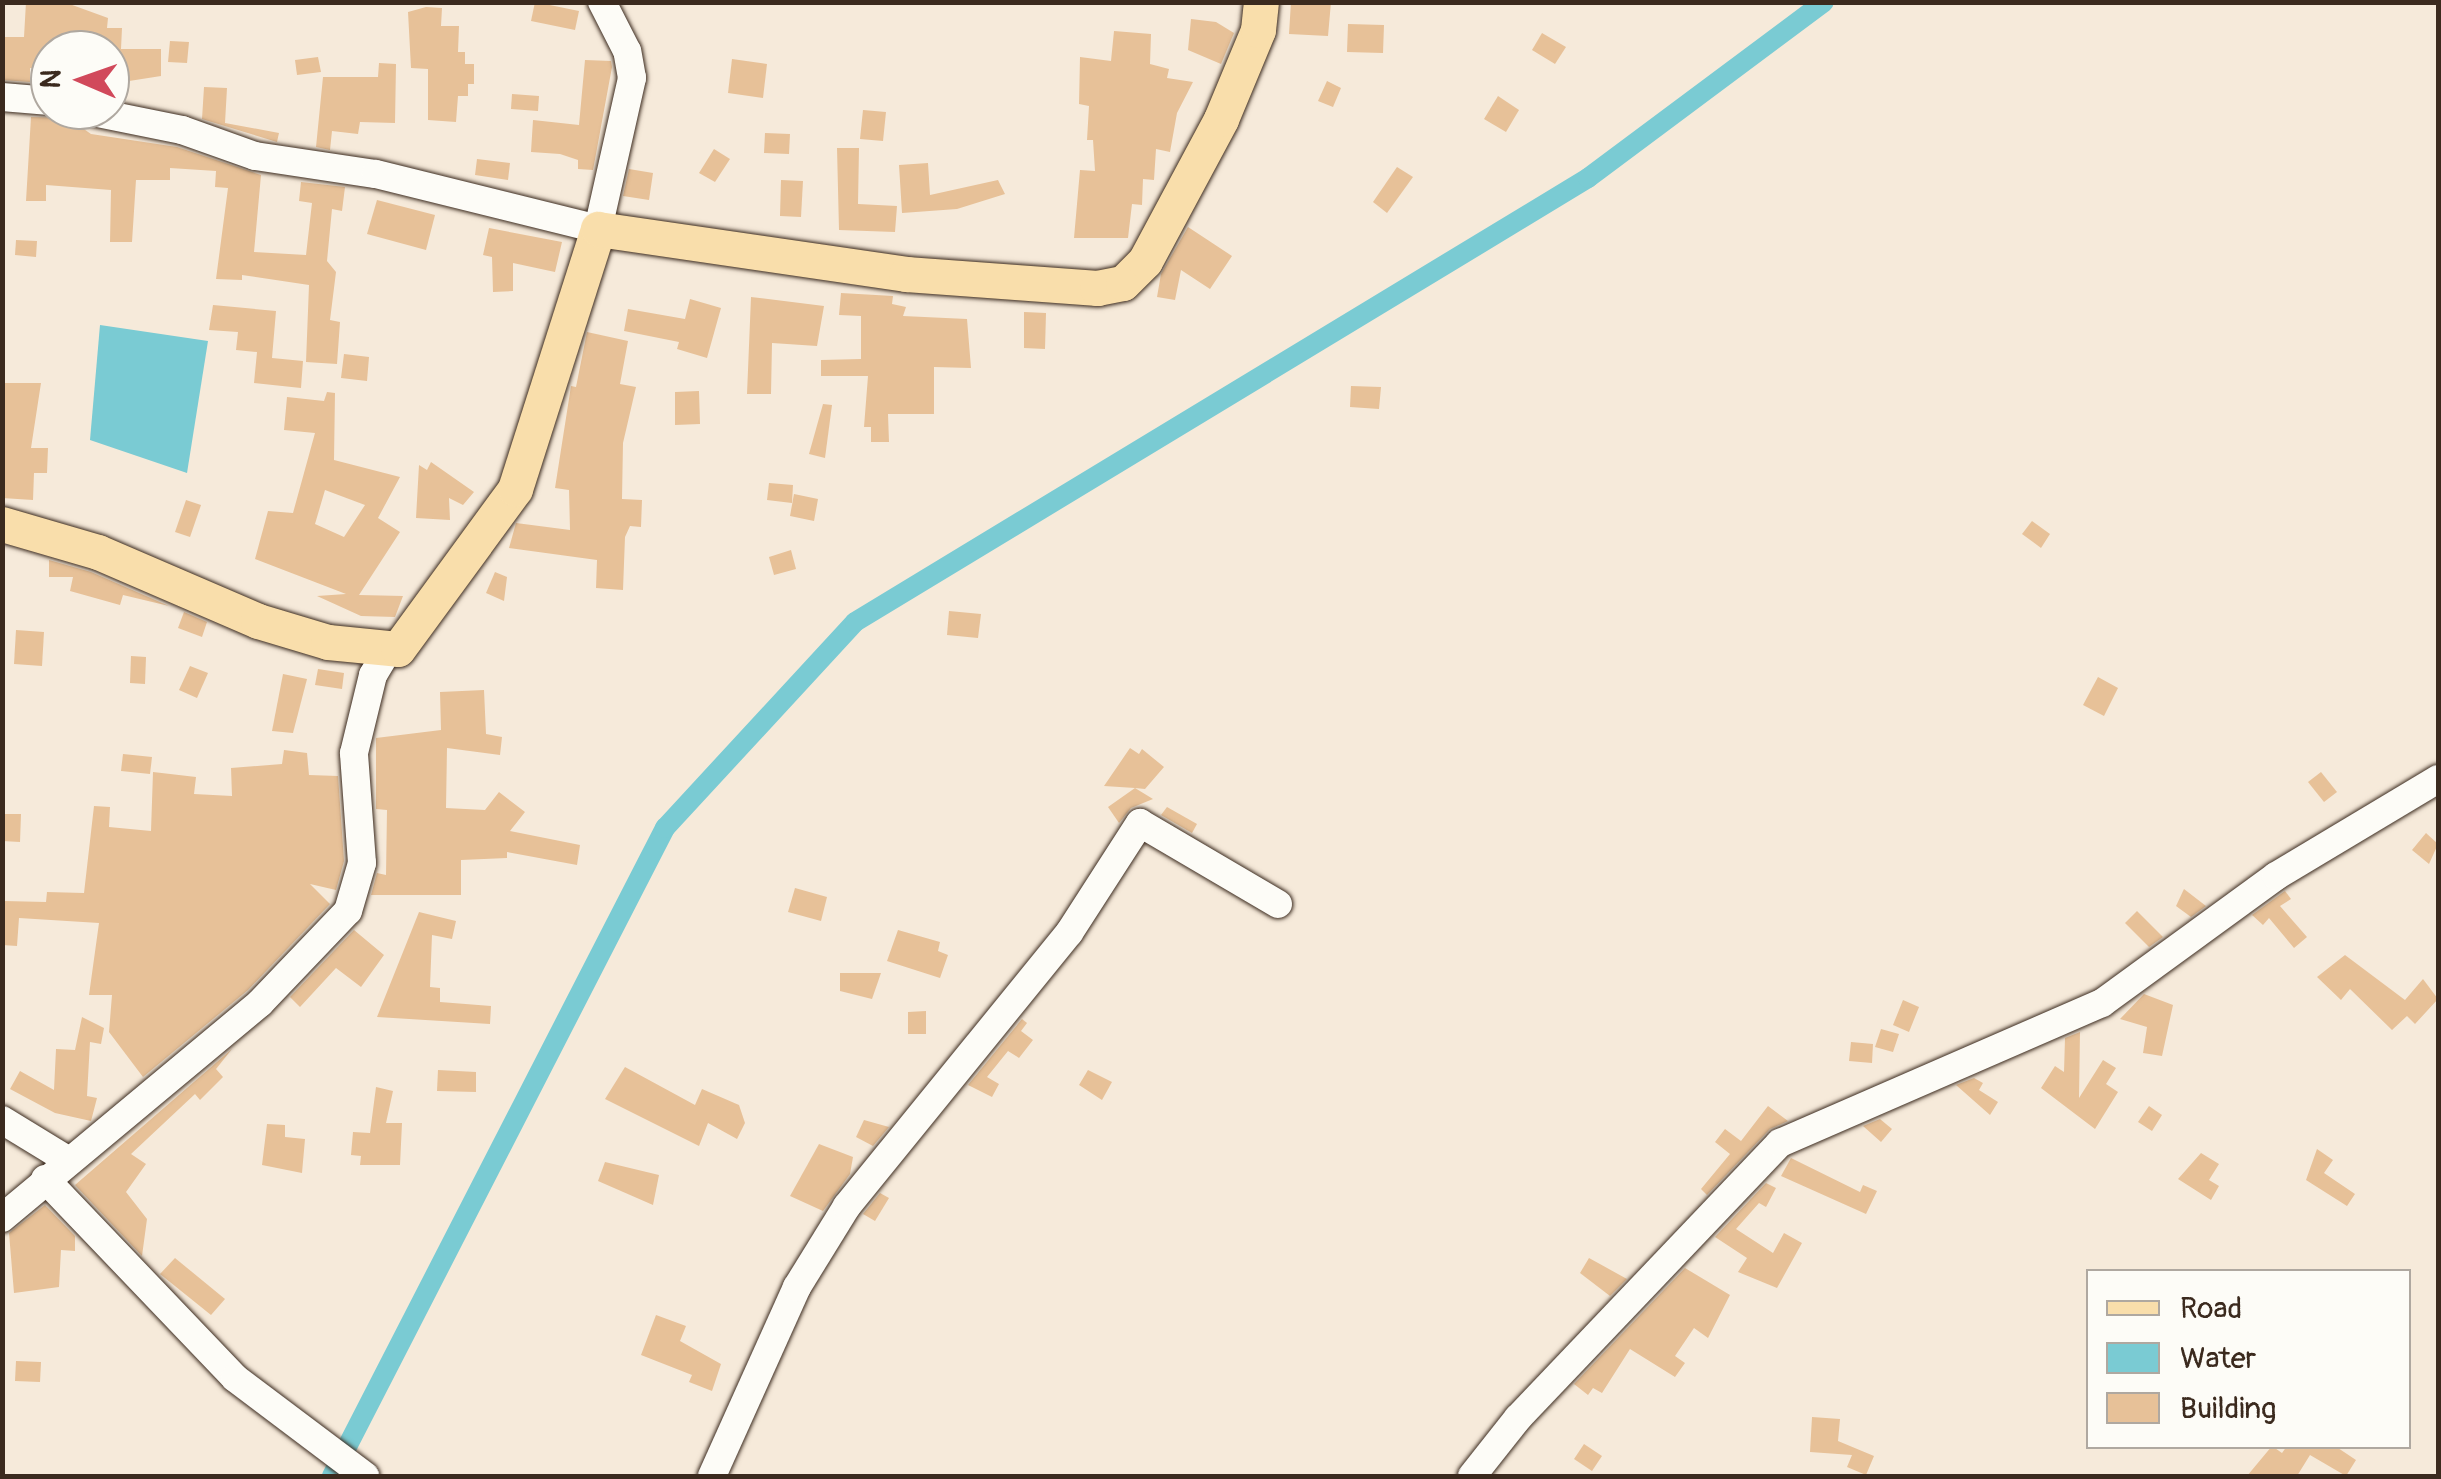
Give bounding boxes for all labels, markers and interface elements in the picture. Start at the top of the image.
north arrow [30,30,130,130]
text: N [34,69,69,89]
legend [2086,1269,2411,1449]
text: Road [2180,1290,2242,1327]
text: Water [2180,1340,2256,1377]
text: Building [2180,1390,2276,1427]

